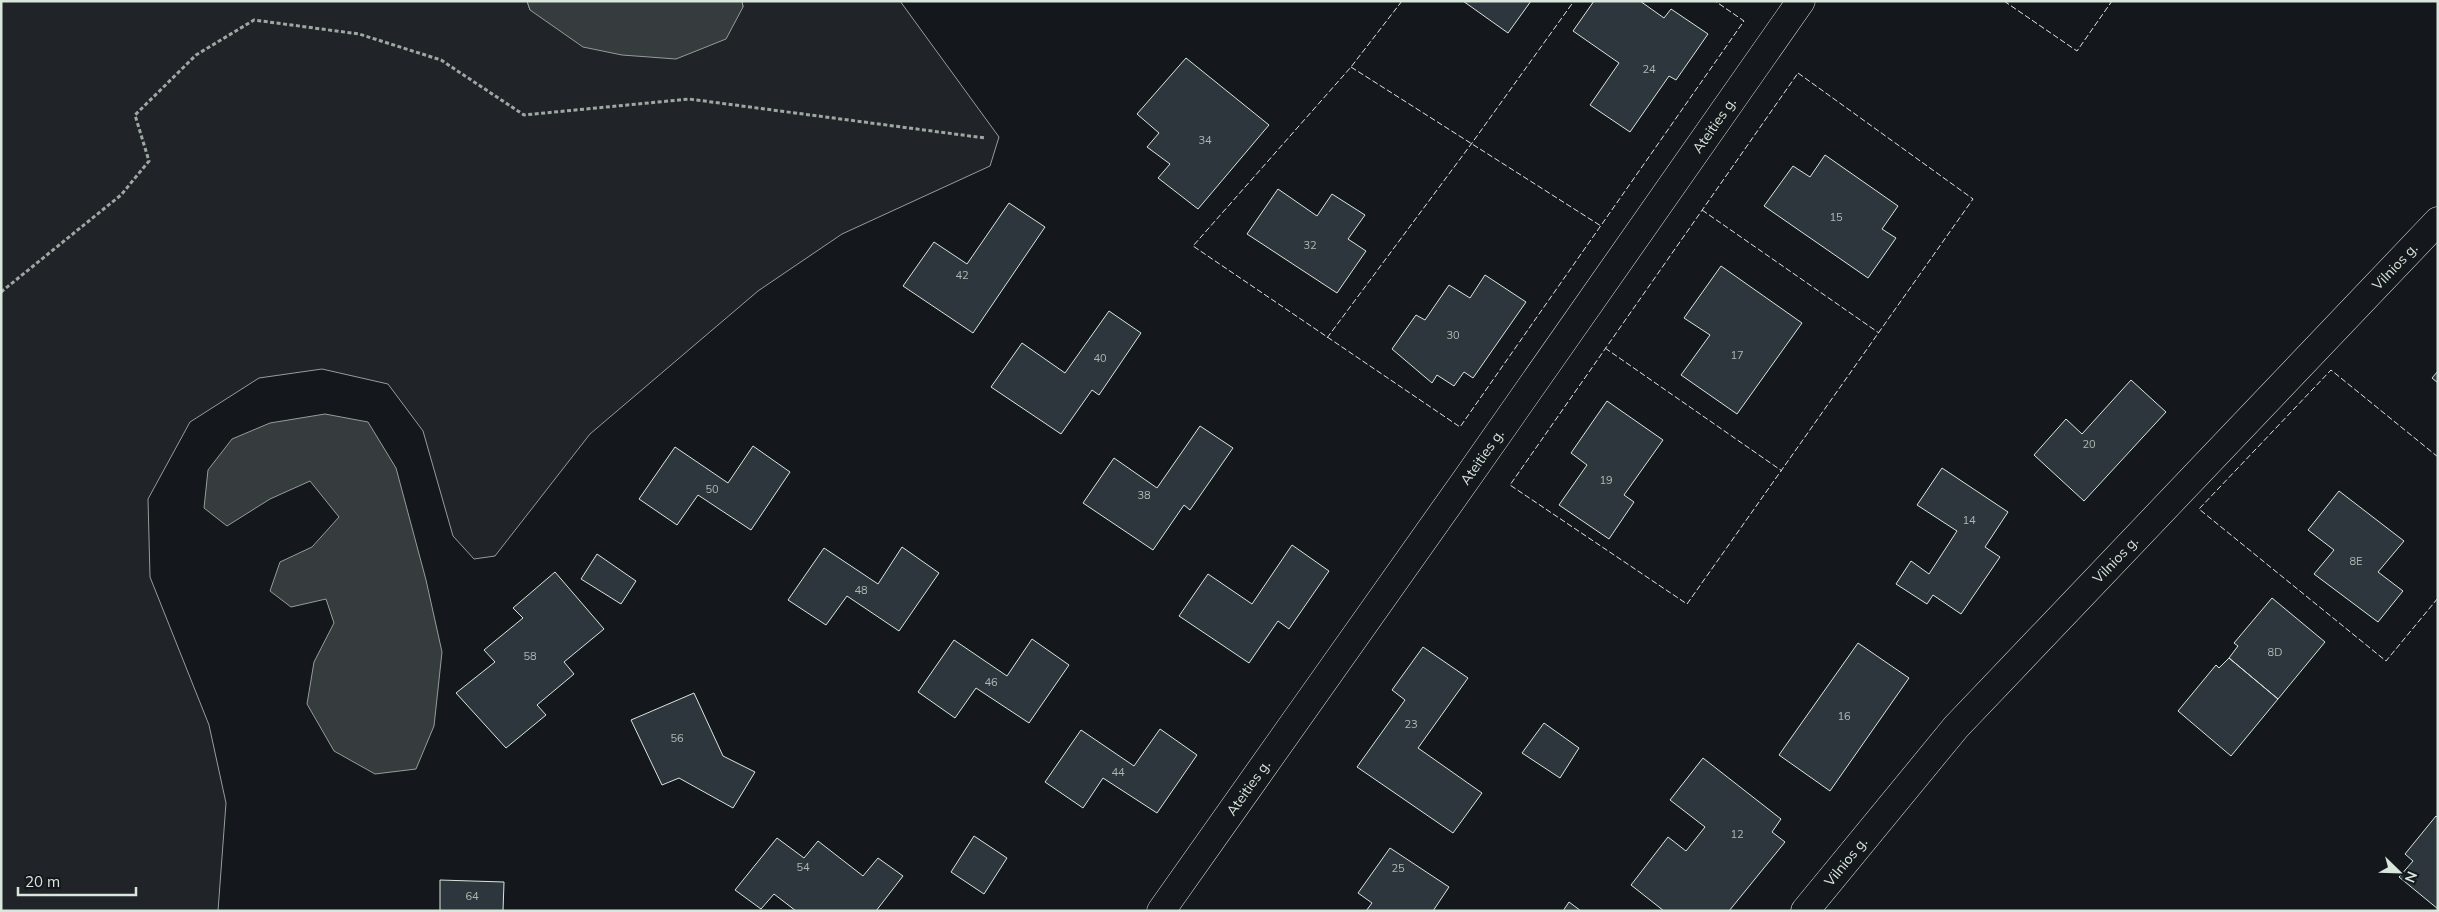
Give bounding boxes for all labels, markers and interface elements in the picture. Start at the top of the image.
house number: 24 [1642,62,1656,76]
street label: Ateities g. [1688,94,1740,157]
house number: 34 [1198,133,1212,147]
house number: 15 [1829,210,1843,224]
house number: 32 [1303,238,1317,252]
street label: Vilnios g. [2368,239,2421,294]
house number: 42 [955,268,969,282]
house number: 30 [1446,328,1460,342]
house number: 17 [1730,348,1744,362]
house number: 40 [1093,351,1107,365]
street label: Ateities g. [1456,426,1508,488]
house number: 20 [2082,437,2096,451]
house number: 19 [1599,473,1613,487]
house number: 50 [705,482,719,496]
house number: 38 [1137,488,1151,502]
house number: 14 [1962,513,1976,527]
street label: Vilnios g. [2089,532,2142,587]
house number: 8E [2349,554,2363,568]
house number: 48 [854,583,868,597]
house number: 8D [2268,645,2282,659]
house number: 58 [523,649,537,663]
house number: 46 [984,675,998,689]
house number: 16 [1837,709,1851,723]
house number: 23 [1404,717,1418,731]
house number: 56 [670,731,684,745]
street label: Ateities g. [1222,756,1274,819]
house number: 44 [1111,765,1125,779]
house number: 12 [1730,827,1744,841]
street label: Vilnios g. [1820,833,1871,890]
north arrow [2374,847,2424,897]
house number: 54 [796,860,810,874]
house number: 25 [1391,861,1405,875]
scale bar [18,864,135,896]
text: N [2401,869,2421,885]
text: 20 m [25,872,60,891]
house number: 64 [465,889,479,903]

